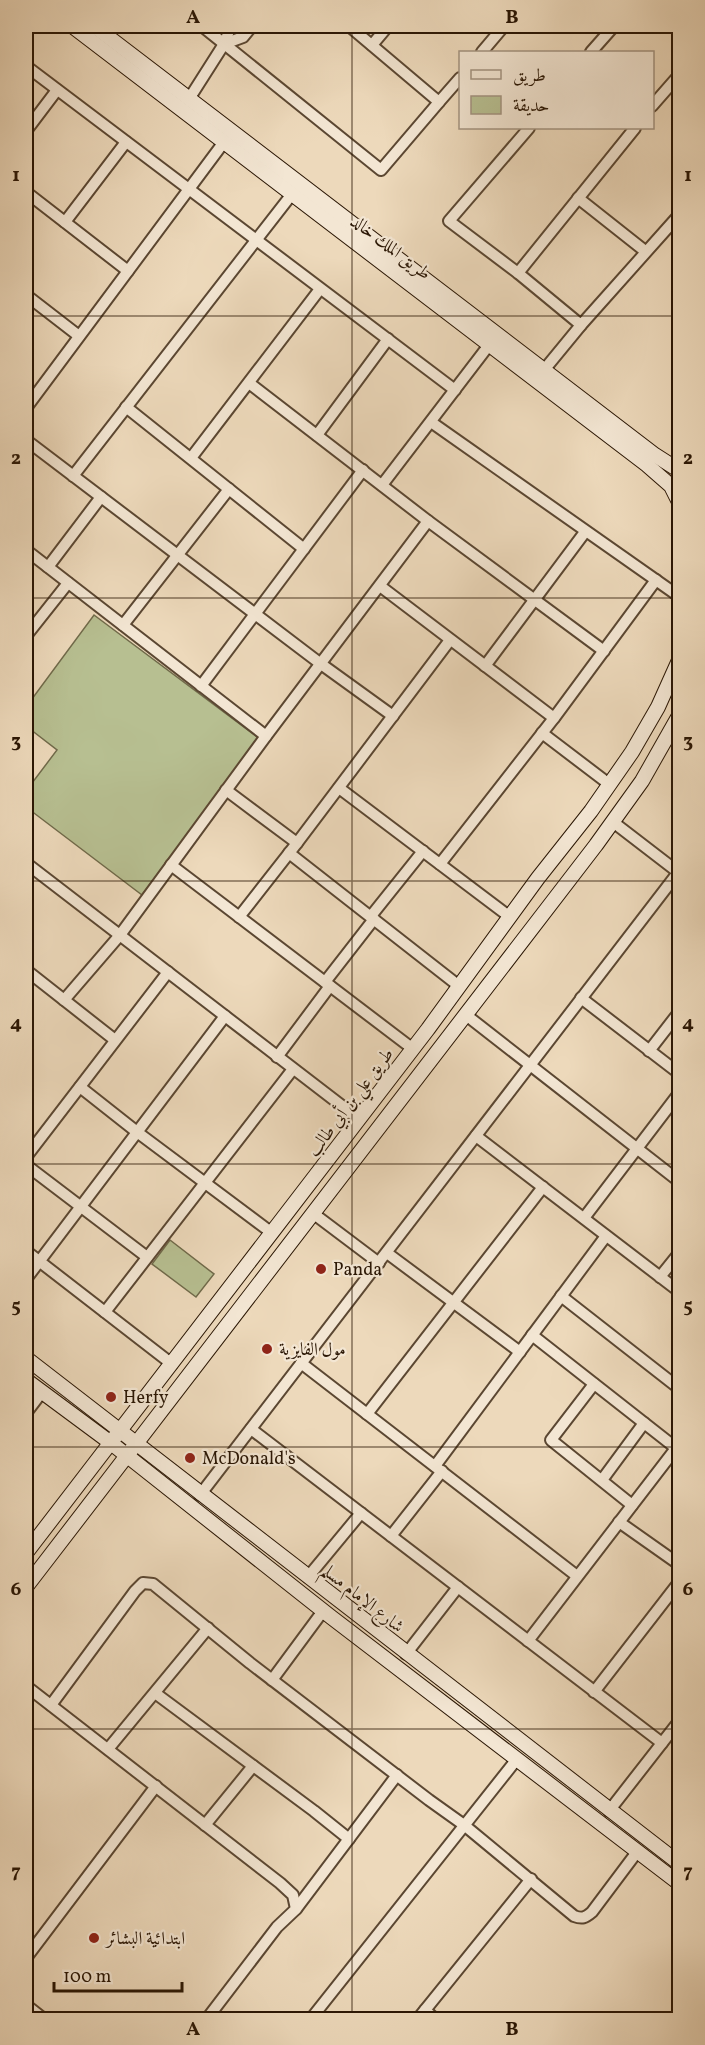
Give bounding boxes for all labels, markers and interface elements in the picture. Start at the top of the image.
text: A [186,4,200,32]
text: B [505,4,519,32]
legend [459,51,654,129]
text: طريق [513,64,546,89]
text: حديقة [513,94,549,119]
text: 1 [12,162,20,190]
text: 1 [684,162,692,190]
street label: طريق الملك خالد [345,210,436,287]
text: 2 [11,445,21,473]
text: 2 [683,445,693,473]
text: 3 [11,728,21,756]
text: 3 [683,728,693,756]
text: 4 [10,1010,22,1038]
text: 4 [682,1010,694,1038]
street label: طريق علي بن أبي طالب [300,1042,403,1164]
place label: Panda [333,1258,382,1283]
marker: Panda [314,1262,328,1276]
text: 5 [11,1293,21,1321]
text: 5 [683,1293,693,1321]
place label: مول الفايزية [279,1338,346,1363]
marker: مول الفايزية [260,1342,274,1356]
place label: Herfy [123,1386,169,1411]
marker: Herfy [104,1390,118,1404]
place label: McDonald's [202,1447,296,1472]
marker: McDonald's [183,1451,197,1465]
street label: شارع الإمام مسلم [313,1559,409,1643]
text: 6 [11,1576,22,1604]
text: 6 [683,1576,694,1604]
text: 7 [11,1858,21,1886]
text: 7 [683,1858,693,1886]
place label: ابتدائية البشائر [104,1927,185,1952]
marker: ابتدائية البشائر [87,1931,101,1945]
scale bar [54,1955,182,1993]
text: 100 m [63,1965,112,1990]
text: A [186,2016,200,2044]
text: B [505,2016,519,2044]

